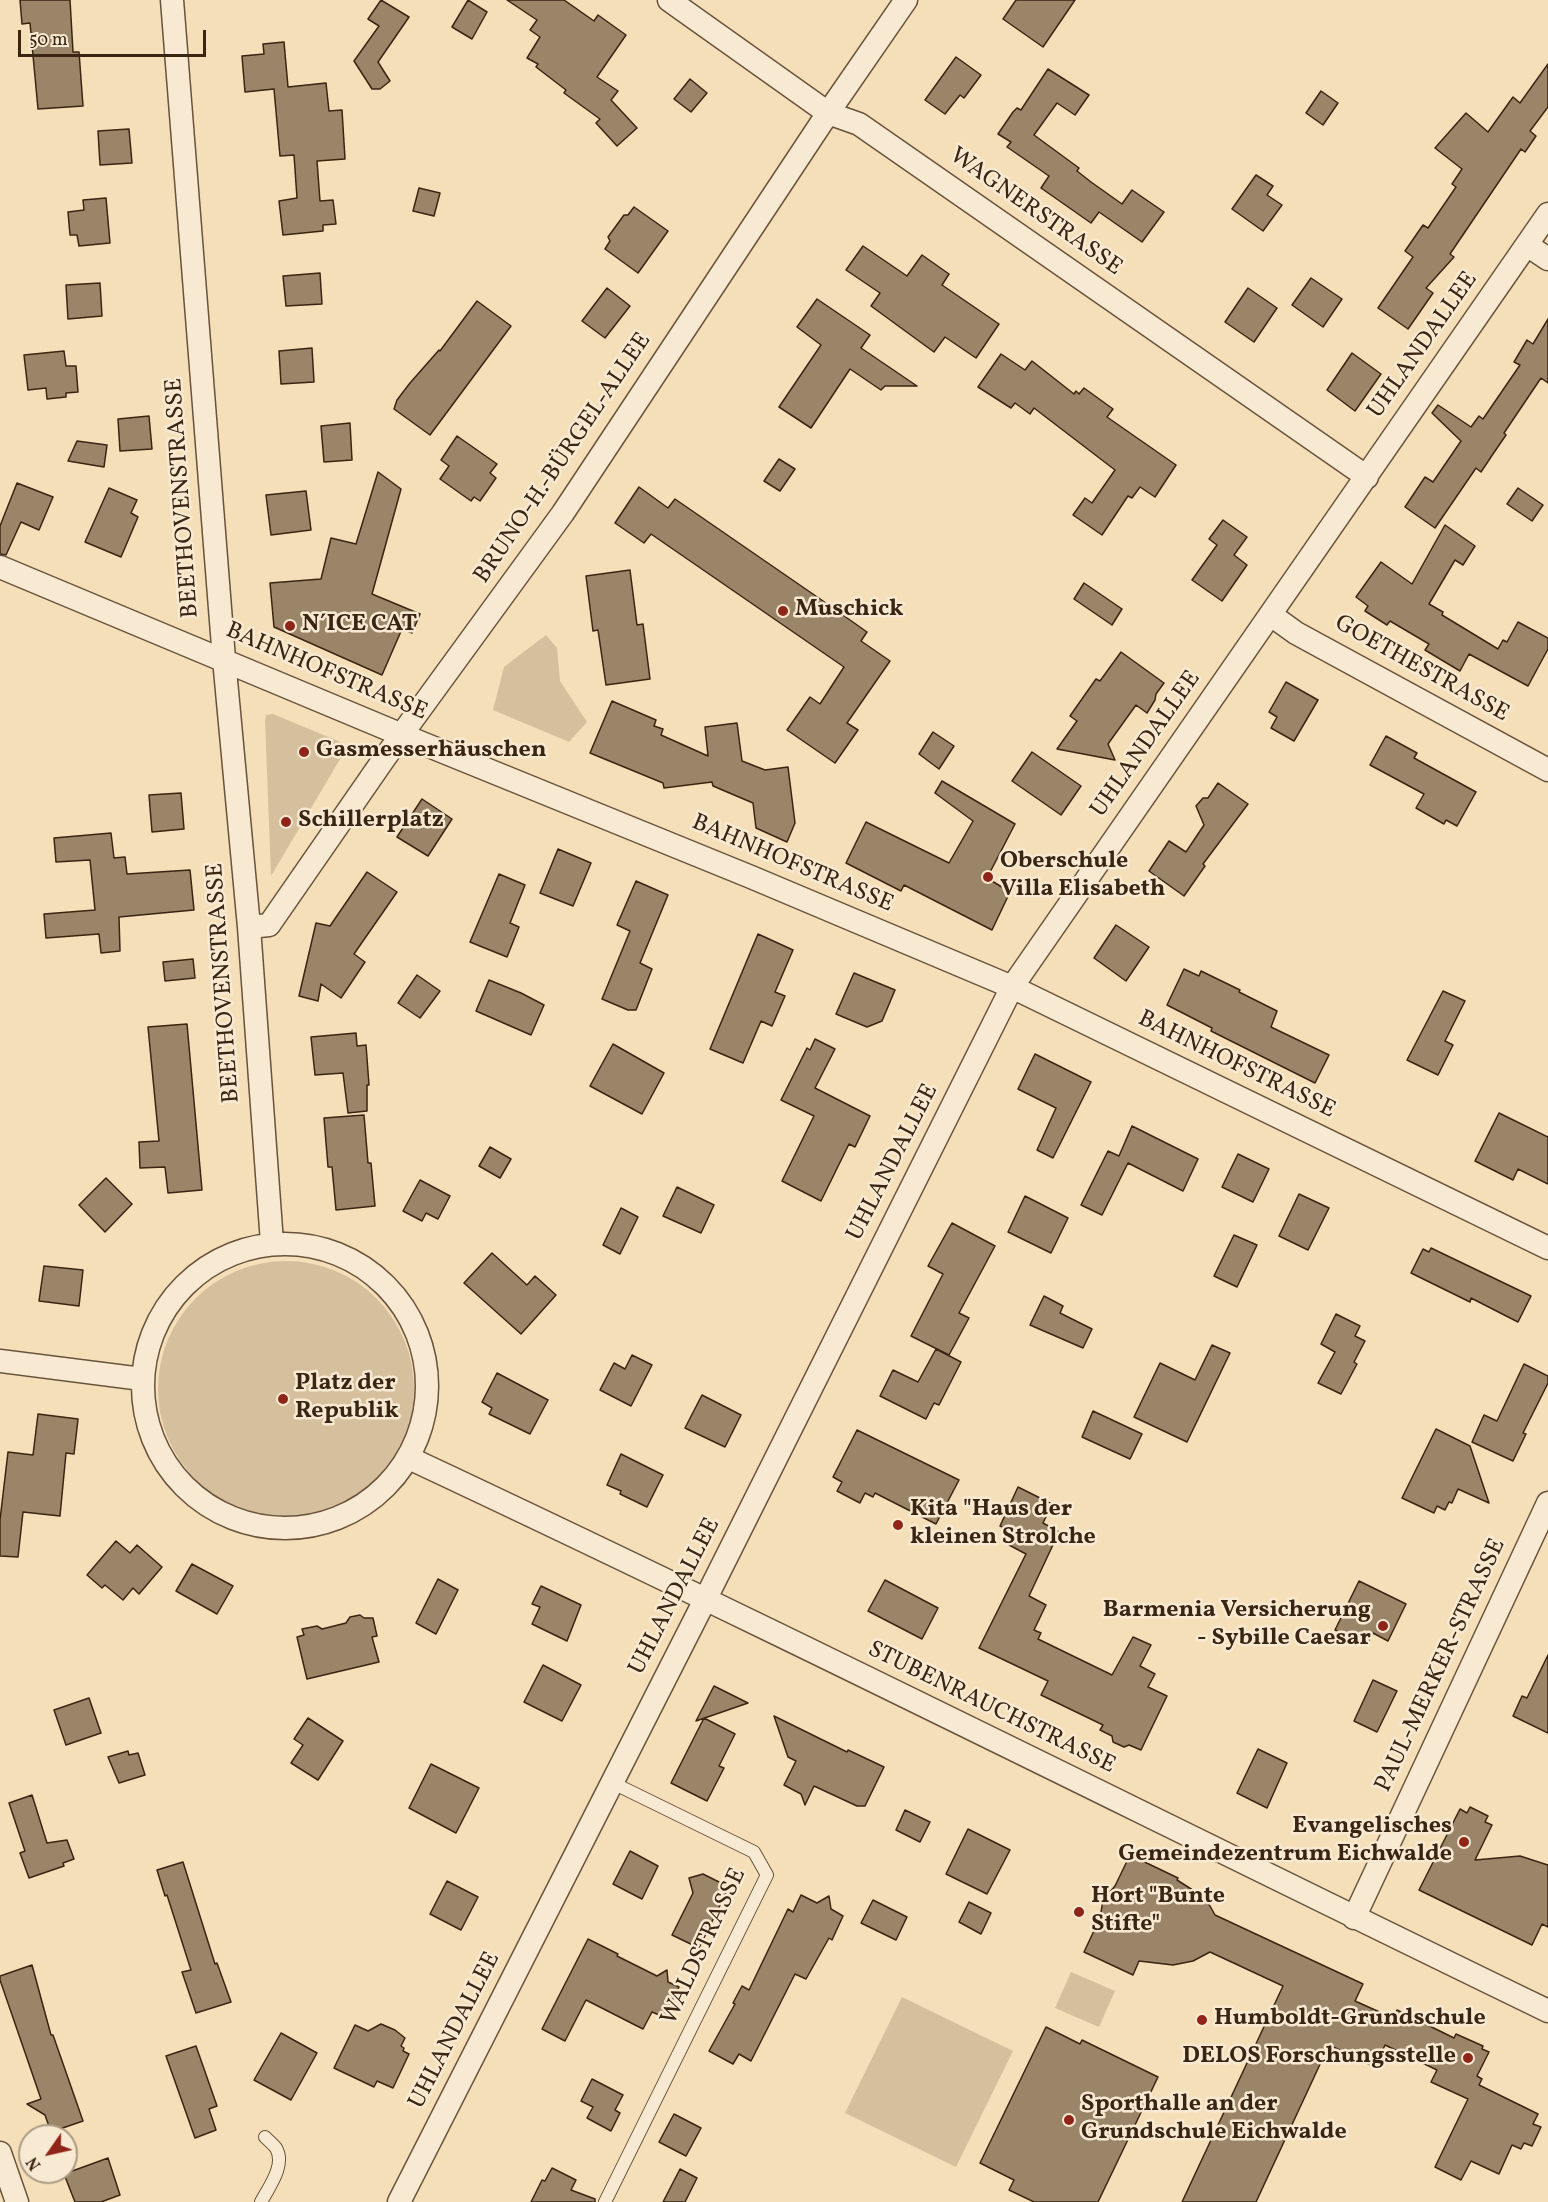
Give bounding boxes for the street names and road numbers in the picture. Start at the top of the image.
street label: WAGNERSTRASSE [943,143,1127,283]
street label: UHLANDALLEE [1363,267,1485,425]
street label: BRUNO-H.-BÜRGEL-ALLEE [469,328,659,590]
street label: BEETHOVENSTRASSE [161,377,207,619]
street label: GOETHESTRASSE [1329,610,1513,730]
street label: BAHNHOFSTRASSE [221,618,431,728]
street label: UHLANDALLEE [1086,666,1208,824]
street label: BAHNHOFSTRASSE [687,810,897,920]
street label: BEETHOVENSTRASSE [202,862,248,1104]
street label: BAHNHOFSTRASSE [1133,1006,1339,1126]
street label: UHLANDALLEE [842,1080,946,1246]
street label: UHLANDALLEE [624,1514,728,1680]
street label: PAUL-MERKER-STRASSE [1371,1535,1513,1797]
street label: STUBENRAUCHSTRASSE [862,1636,1120,1782]
street label: WALDSTRASSE [656,1864,754,2030]
street label: UHLANDALLEE [404,1948,508,2114]

